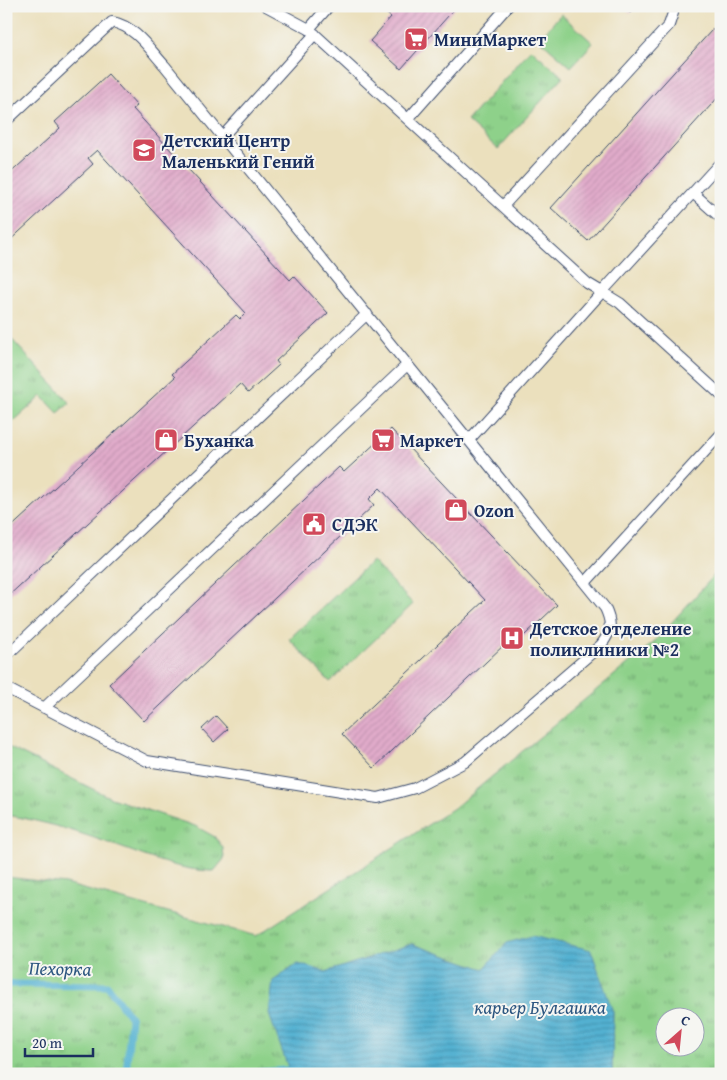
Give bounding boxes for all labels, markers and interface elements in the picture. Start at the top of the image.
supermarket icon: МиниМаркет [403,26,429,52]
place label: МиниМаркет [434,26,547,53]
place label: Детский Центр Маленький Гений [161,127,315,175]
school or university icon: Детский Центр Маленький Гений [131,137,157,163]
shop icon: Буханка [153,427,179,453]
place label: Буханка [184,427,255,454]
supermarket icon: Маркет [370,427,396,453]
place label: Маркет [400,427,464,454]
shop icon: Ozon [443,497,469,523]
place label: Ozon [474,497,514,524]
public building icon: СДЭК [301,511,327,537]
place label: СДЭК [332,511,378,538]
place label: Детское отделение поликлиники №2 [529,615,692,663]
hospital icon: Детское отделение поликлиники №2 [499,625,525,651]
water label: Пехорка [28,953,92,983]
water label: карьер Булгашка [474,993,606,1021]
north arrow [654,1008,704,1058]
text: С [678,1010,694,1031]
scale bar [25,1025,92,1057]
text: 20 m [32,1032,63,1053]

